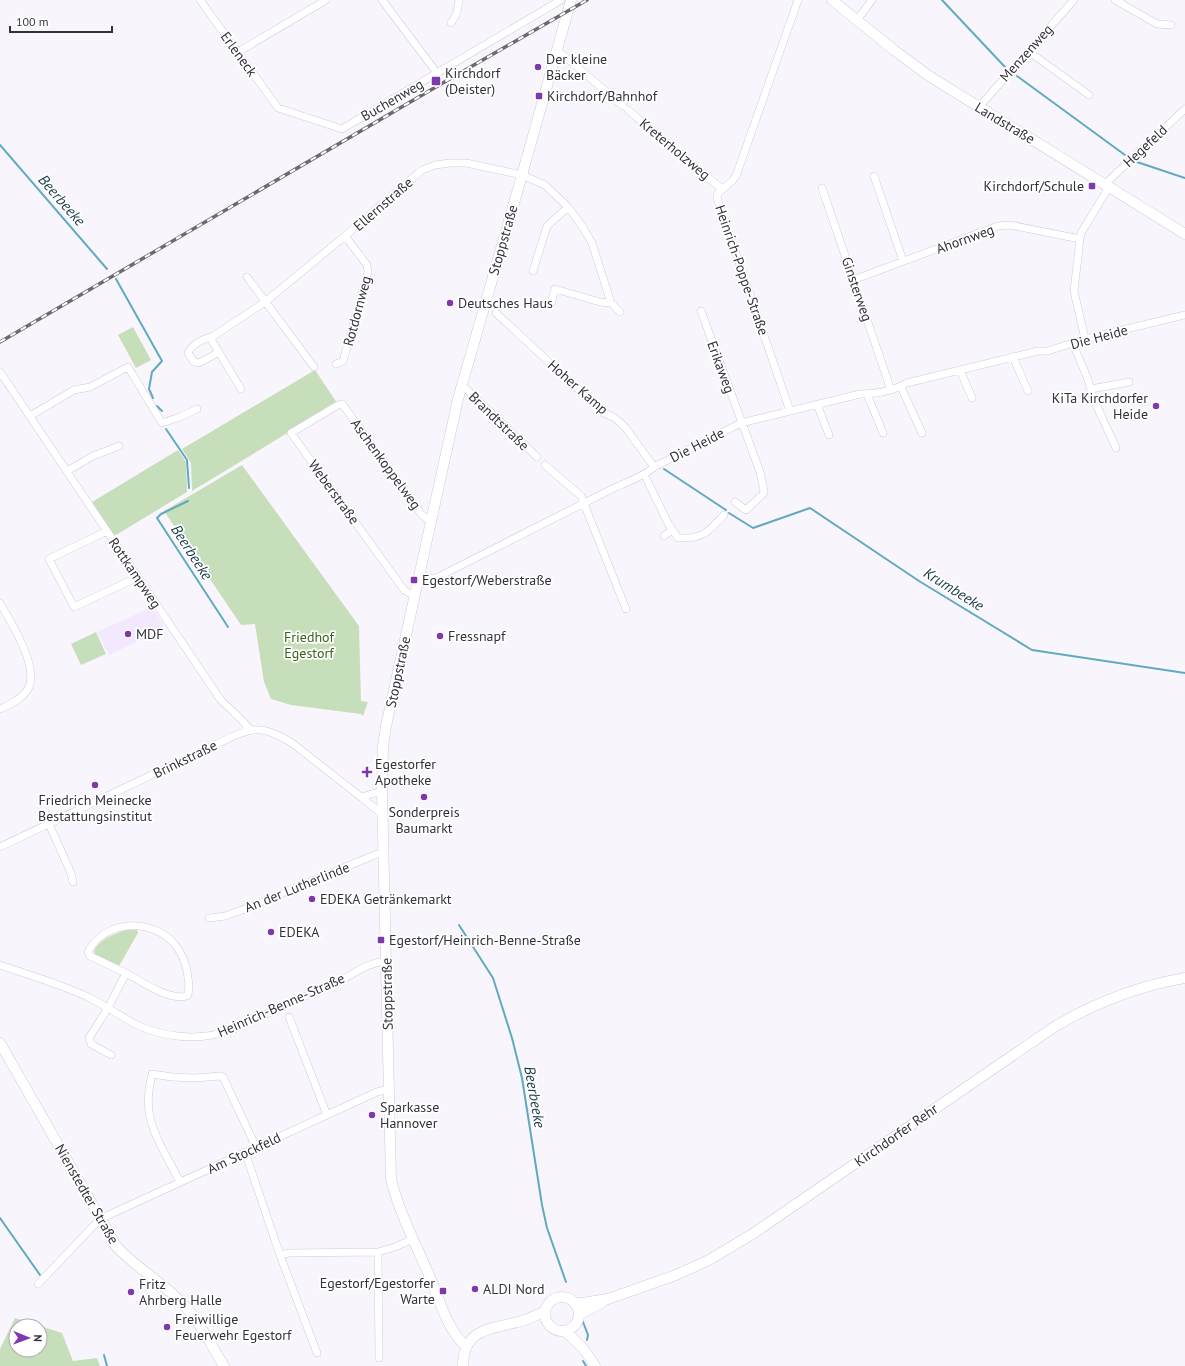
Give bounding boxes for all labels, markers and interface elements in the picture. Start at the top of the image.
scale bar [10,8,112,34]
text: 100 m [16,14,49,29]
street label: Menzenweg [995,20,1057,86]
street label: Erleneck [217,28,261,80]
place label: Der kleine Bäcker [546,50,607,84]
marker: Der kleine Bäcker [533,62,543,72]
place label: Kirchdorf (Deister) [445,64,501,98]
street label: Buchenweg [358,75,426,125]
marker: Kirchdorf (Deister) [430,75,442,87]
place label: Kirchdorf/Bahnhof [547,87,658,105]
marker: Kirchdorf/Bahnhof [534,91,544,101]
street label: Landstraße [972,98,1038,148]
street label: Kreterholzweg [636,114,714,184]
street label: Hegefeld [1119,121,1171,171]
water label: Beerbeeke [34,170,90,230]
street label: Ellernstraße [350,173,416,235]
place label: Kirchdorf/Schule [984,177,1084,195]
marker: Kirchdorf/Schule [1087,181,1097,191]
street label: Heinrich-Poppe-Straße [711,202,773,338]
street label: Stoppstraße [484,203,522,277]
street label: Ahornweg [934,220,996,258]
street label: Ginsterweg [838,254,876,324]
street label: Rotdornweg [339,274,375,348]
place label: Deutsches Haus [458,294,553,312]
marker: Deutsches Haus [445,298,455,308]
street label: Die Heide [1068,321,1130,353]
street label: Erikaweg [703,338,739,396]
street label: Hoher Kamp [544,356,612,418]
street label: Brandtstraße [465,388,533,454]
place label: KiTa Kirchdorfer Heide [1052,389,1148,423]
marker: KiTa Kirchdorfer Heide [1151,401,1161,411]
street label: Aschenkoppelweg [347,415,425,513]
street label: Die Heide [667,424,727,466]
street label: Weberstraße [305,456,363,528]
water label: Beerbeeke [167,521,217,583]
street label: Rottkampweg [105,534,165,612]
water label: Krumbeeke [920,563,988,615]
place label: Egestorf/Weberstraße [422,571,552,589]
marker: Egestorf/Weberstraße [409,575,419,585]
place label: MDF [136,625,163,643]
place label: Fressnapf [448,627,506,645]
park label: Friedhof Egestorf [284,628,334,662]
marker: MDF [123,629,133,639]
marker: Fressnapf [435,631,445,641]
street label: Stoppstraße [382,635,414,709]
street label: Brinkstraße [150,736,220,782]
place label: Egestorfer Apotheke [375,755,436,789]
marker: Egestorfer Apotheke [362,767,372,777]
marker: Friedrich Meinecke Bestattungsinstitut [90,780,100,790]
place label: Friedrich Meinecke Bestattungsinstitut [38,791,152,825]
marker: Sonderpreis Baumarkt [419,792,429,802]
place label: Sonderpreis Baumarkt [388,803,460,837]
street label: An der Lutherlinde [242,858,352,916]
place label: EDEKA Getränkemarkt [320,890,452,908]
marker: EDEKA Getränkemarkt [307,894,317,904]
place label: EDEKA [279,923,320,941]
marker: EDEKA [266,927,276,937]
place label: Egestorf/Heinrich-Benne-Straße [389,931,581,949]
marker: Egestorf/Heinrich-Benne-Straße [376,935,386,945]
street label: Stoppstraße [377,958,397,1030]
street label: Heinrich-Benne-Straße [215,969,347,1041]
water label: Beerbeeke [520,1065,550,1129]
place label: Sparkasse Hannover [380,1098,439,1132]
street label: Kirchdorfer Rehr [851,1099,941,1170]
marker: Sparkasse Hannover [367,1110,377,1120]
street label: Am Stockfeld [204,1128,284,1178]
street label: Nienstedter Straße [51,1141,123,1247]
place label: Egestorf/Egestorfer Warte [320,1274,435,1308]
place label: Fritz Ahrberg Halle [139,1275,222,1309]
place label: ALDI Nord [483,1280,545,1298]
marker: ALDI Nord [470,1284,480,1294]
marker: Egestorf/Egestorfer Warte [438,1286,448,1296]
marker: Fritz Ahrberg Halle [126,1287,136,1297]
place label: Freiwillige Feuerwehr Egestorf [175,1310,292,1344]
north arrow [8,1318,48,1358]
marker: Freiwillige Feuerwehr Egestorf [162,1322,172,1332]
text: N [31,1334,45,1342]

